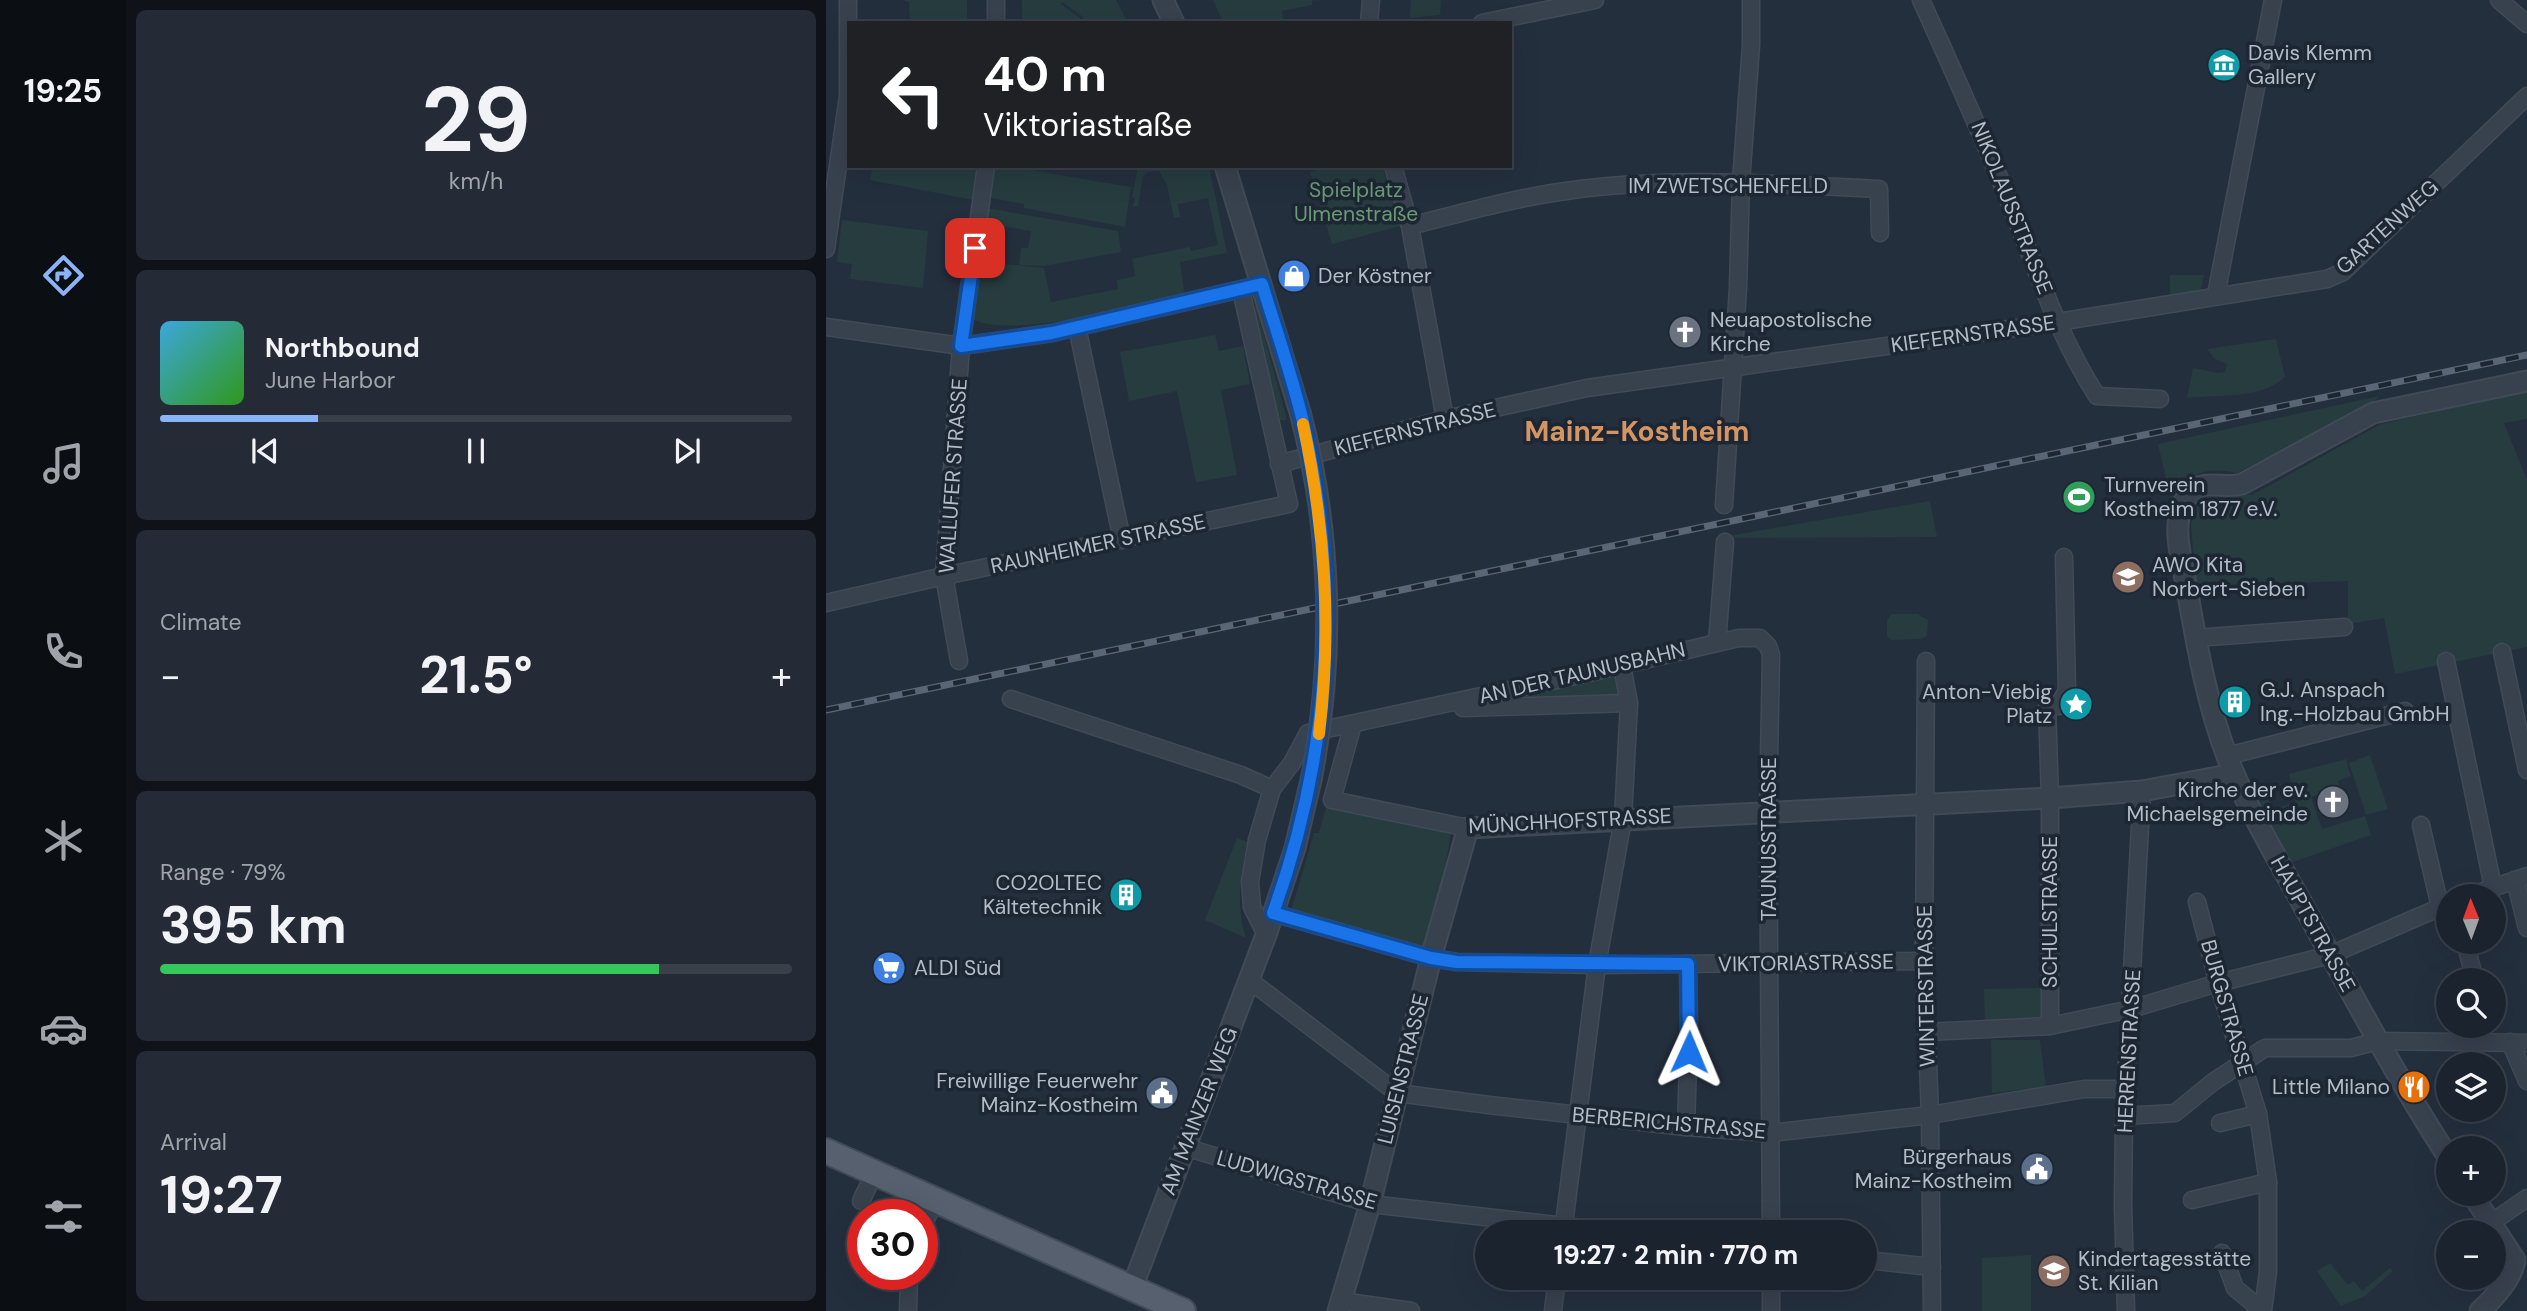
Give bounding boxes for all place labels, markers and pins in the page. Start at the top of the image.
place label: Davis Klemm Gallery [2248,39,2372,91]
museum icon: Davis Klemm Gallery [2205,46,2243,84]
pin [945,218,1005,278]
shop icon: Der Köstner [1275,257,1313,295]
place label: Der Köstner [1318,262,1432,290]
place label: Neuapostolische Kirche [1710,306,1872,358]
church icon: Neuapostolische Kirche [1666,313,1704,351]
place label: Turnverein Kostheim 1877 e.V. [2104,471,2277,523]
sports icon: Turnverein Kostheim 1877 e.V. [2060,478,2098,516]
place label: AWO Kita Norbert-Sieben [2152,551,2305,603]
school or university icon: AWO Kita Norbert-Sieben [2109,558,2147,596]
place label: G.J. Anspach Ing.-Holzbau GmbH [2260,676,2450,728]
place label: Anton-Viebig Platz [1922,678,2052,730]
building icon: G.J. Anspach Ing.-Holzbau GmbH [2216,683,2254,721]
place icon: Anton-Viebig Platz [2057,685,2095,723]
place label: Kirche der ev. Michaelsgemeinde [2127,776,2308,828]
church icon: Kirche der ev. Michaelsgemeinde [2314,783,2352,821]
place label: CO2OLTEC Kältetechnik [983,869,1102,921]
building icon: CO2OLTEC Kältetechnik [1107,876,1145,914]
supermarket icon: ALDI Süd [870,949,908,987]
place label: ALDI Süd [914,954,1001,982]
place label: Freiwillige Feuerwehr Mainz-Kostheim [936,1067,1138,1119]
restaurant icon: Little Milano [2395,1068,2433,1106]
place label: Little Milano [2272,1073,2390,1101]
public building icon: Freiwillige Feuerwehr Mainz-Kostheim [1143,1074,1181,1112]
place label: Bürgerhaus Mainz-Kostheim [1855,1143,2012,1195]
public building icon: Bürgerhaus Mainz-Kostheim [2018,1150,2056,1188]
place label: Kindertagesstätte St. Kilian [2078,1245,2251,1297]
school or university icon: Kindertagesstätte St. Kilian [2035,1252,2073,1290]

